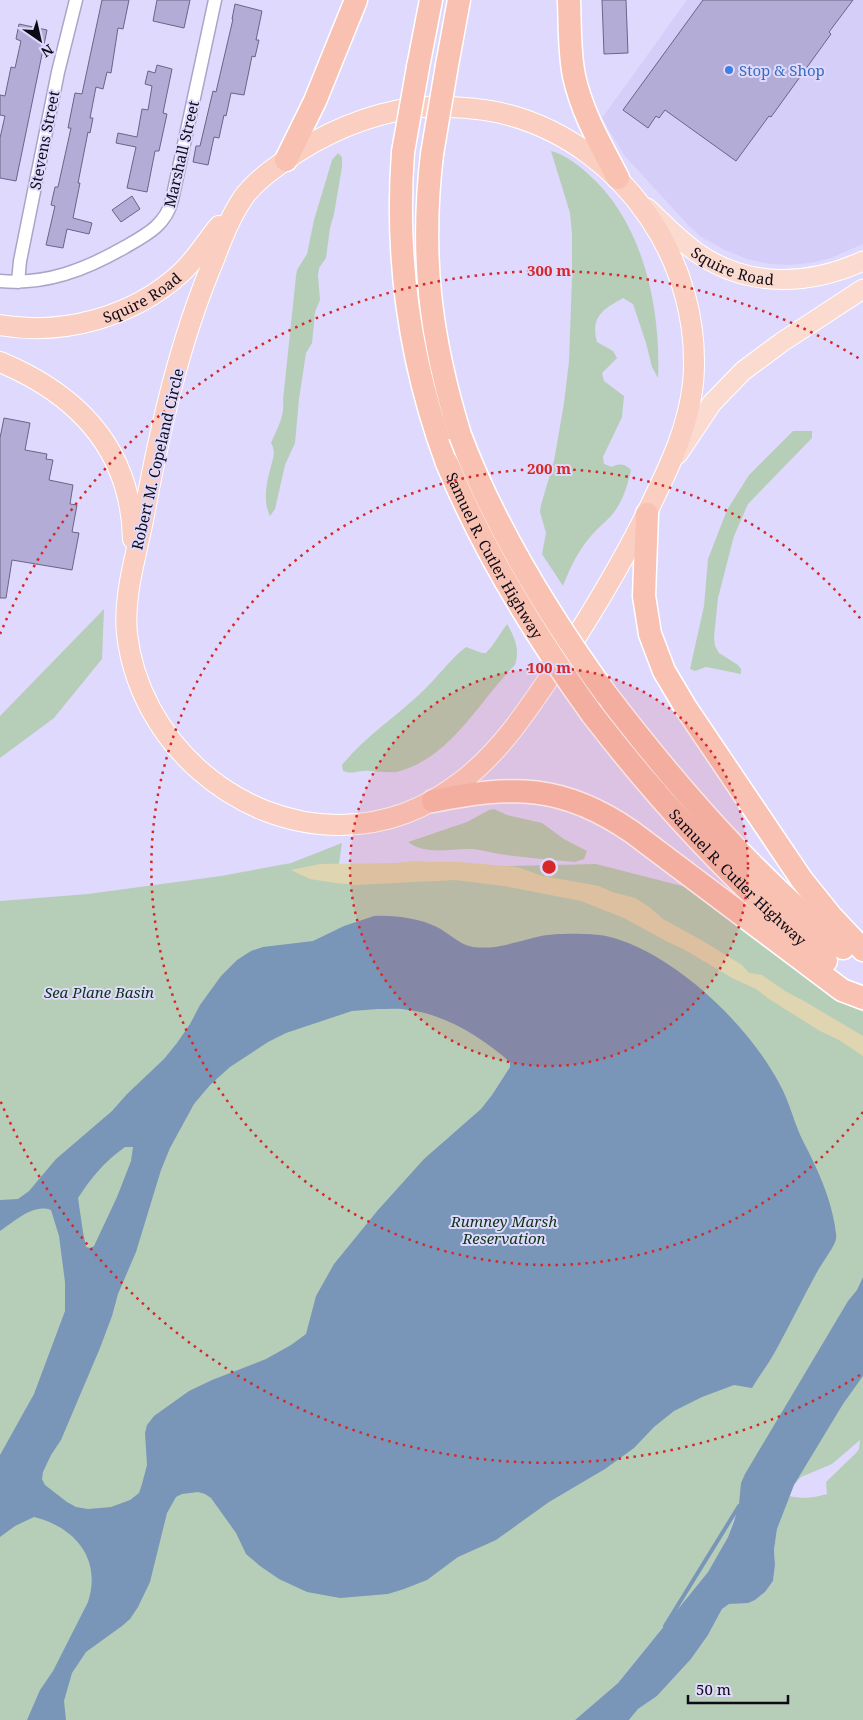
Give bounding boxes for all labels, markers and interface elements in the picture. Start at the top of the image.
north arrow [15,15,65,65]
text: N [38,40,57,62]
place label: Stop & Shop [739,60,825,80]
marker: Stop & Shop [723,64,735,76]
street label: Stevens Street [25,89,63,191]
street label: Marshall Street [159,98,203,210]
street label: Squire Road [688,242,775,289]
text: 300 m [527,260,571,280]
street label: Squire Road [100,268,185,327]
street label: Robert M. Copeland Circle [126,366,188,552]
text: 200 m [527,458,571,478]
street label: Samuel R. Cutler Highway [442,469,548,643]
text: 100 m [527,657,571,677]
street label: Samuel R. Cutler Highway [665,804,811,950]
centre of rings [540,858,558,876]
park label: Sea Plane Basin [44,982,154,1002]
park label: Rumney Marsh Reservation [450,1211,557,1248]
scale bar [688,1672,788,1704]
text: 50 m [696,1679,731,1699]

